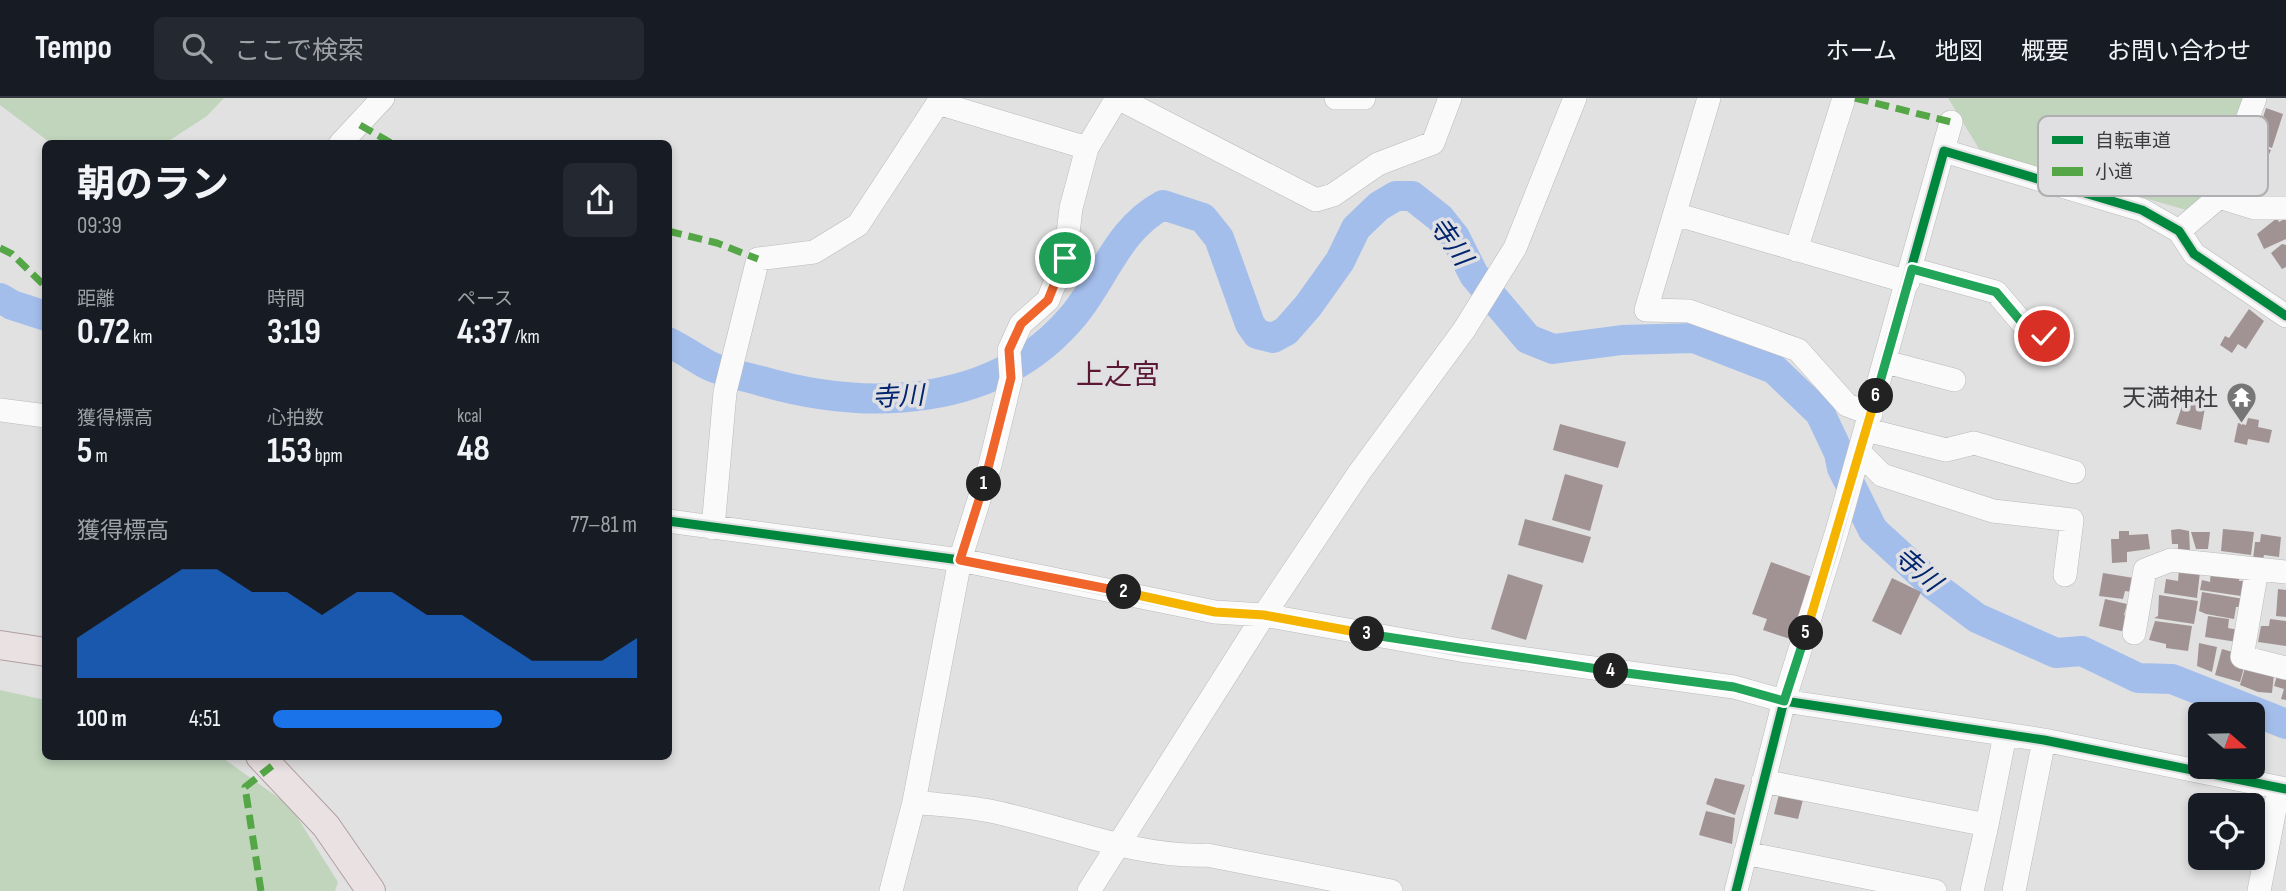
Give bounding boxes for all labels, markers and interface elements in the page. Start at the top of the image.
search box [154,17,644,80]
text: Tempo [35,28,112,68]
icon: search [178,29,216,67]
text: ここで検索 [234,36,364,67]
text: ホーム [1826,37,1897,66]
text: 地図 [1935,37,1983,66]
text: 概要 [2021,37,2069,66]
text: お問い合わせ [2107,37,2251,66]
legend [2038,116,2268,196]
text: 自転車道 [2095,130,2171,153]
text: 小道 [2095,161,2133,184]
text: 朝のラン [77,163,229,208]
button: share [563,163,637,237]
text: 09:39 [77,212,122,240]
water label: 寺川 [1422,212,1479,274]
pin [1035,228,1095,288]
icon: arrive [1046,239,1084,277]
text: 距離 [77,288,115,311]
text: 時間 [267,288,305,311]
text: ペース [457,288,513,311]
pin [2014,306,2074,366]
text: 0.72 [77,311,130,354]
text: 3:19 [267,311,321,354]
text: 4:37 [457,311,512,354]
icon: check [2025,317,2063,355]
text: km [130,326,153,349]
text: /km [512,326,540,349]
district label: 上之宮 [1076,359,1160,392]
pin: 6 [1858,378,1894,414]
water label: 寺川 [871,381,928,414]
temple icon: 天満神社 [2224,381,2258,425]
text: 6 [1871,384,1880,407]
place label: 天満神社 [2122,384,2218,413]
text: kcal [457,405,482,428]
text: 獲得標高 [77,407,153,430]
text: 心拍数 [267,407,324,430]
text: 48 [457,428,490,471]
text: 5 [77,430,92,473]
text: 153 [267,430,312,473]
text: m [92,445,108,468]
text: bpm [312,445,343,468]
pin: 1 [967,466,1002,502]
text: 1 [980,472,987,495]
text: 77–81 m [570,511,637,539]
text: 獲得標高 [77,517,169,545]
water label: 寺川 [1887,541,1949,601]
pin: 2 [1106,574,1142,610]
text: 2 [1119,580,1128,603]
pin: 3 [1350,616,1384,652]
pin: 5 [1788,616,1824,650]
text: 5 [1801,621,1810,644]
text: 3 [1362,622,1371,645]
pin: 4 [1594,654,1628,688]
text: 4 [1606,659,1615,682]
north arrow [2188,702,2264,779]
map controls [2188,702,2265,870]
text: 100 m [77,705,127,733]
text: 4:51 [189,705,220,733]
button: locate [2188,793,2265,870]

